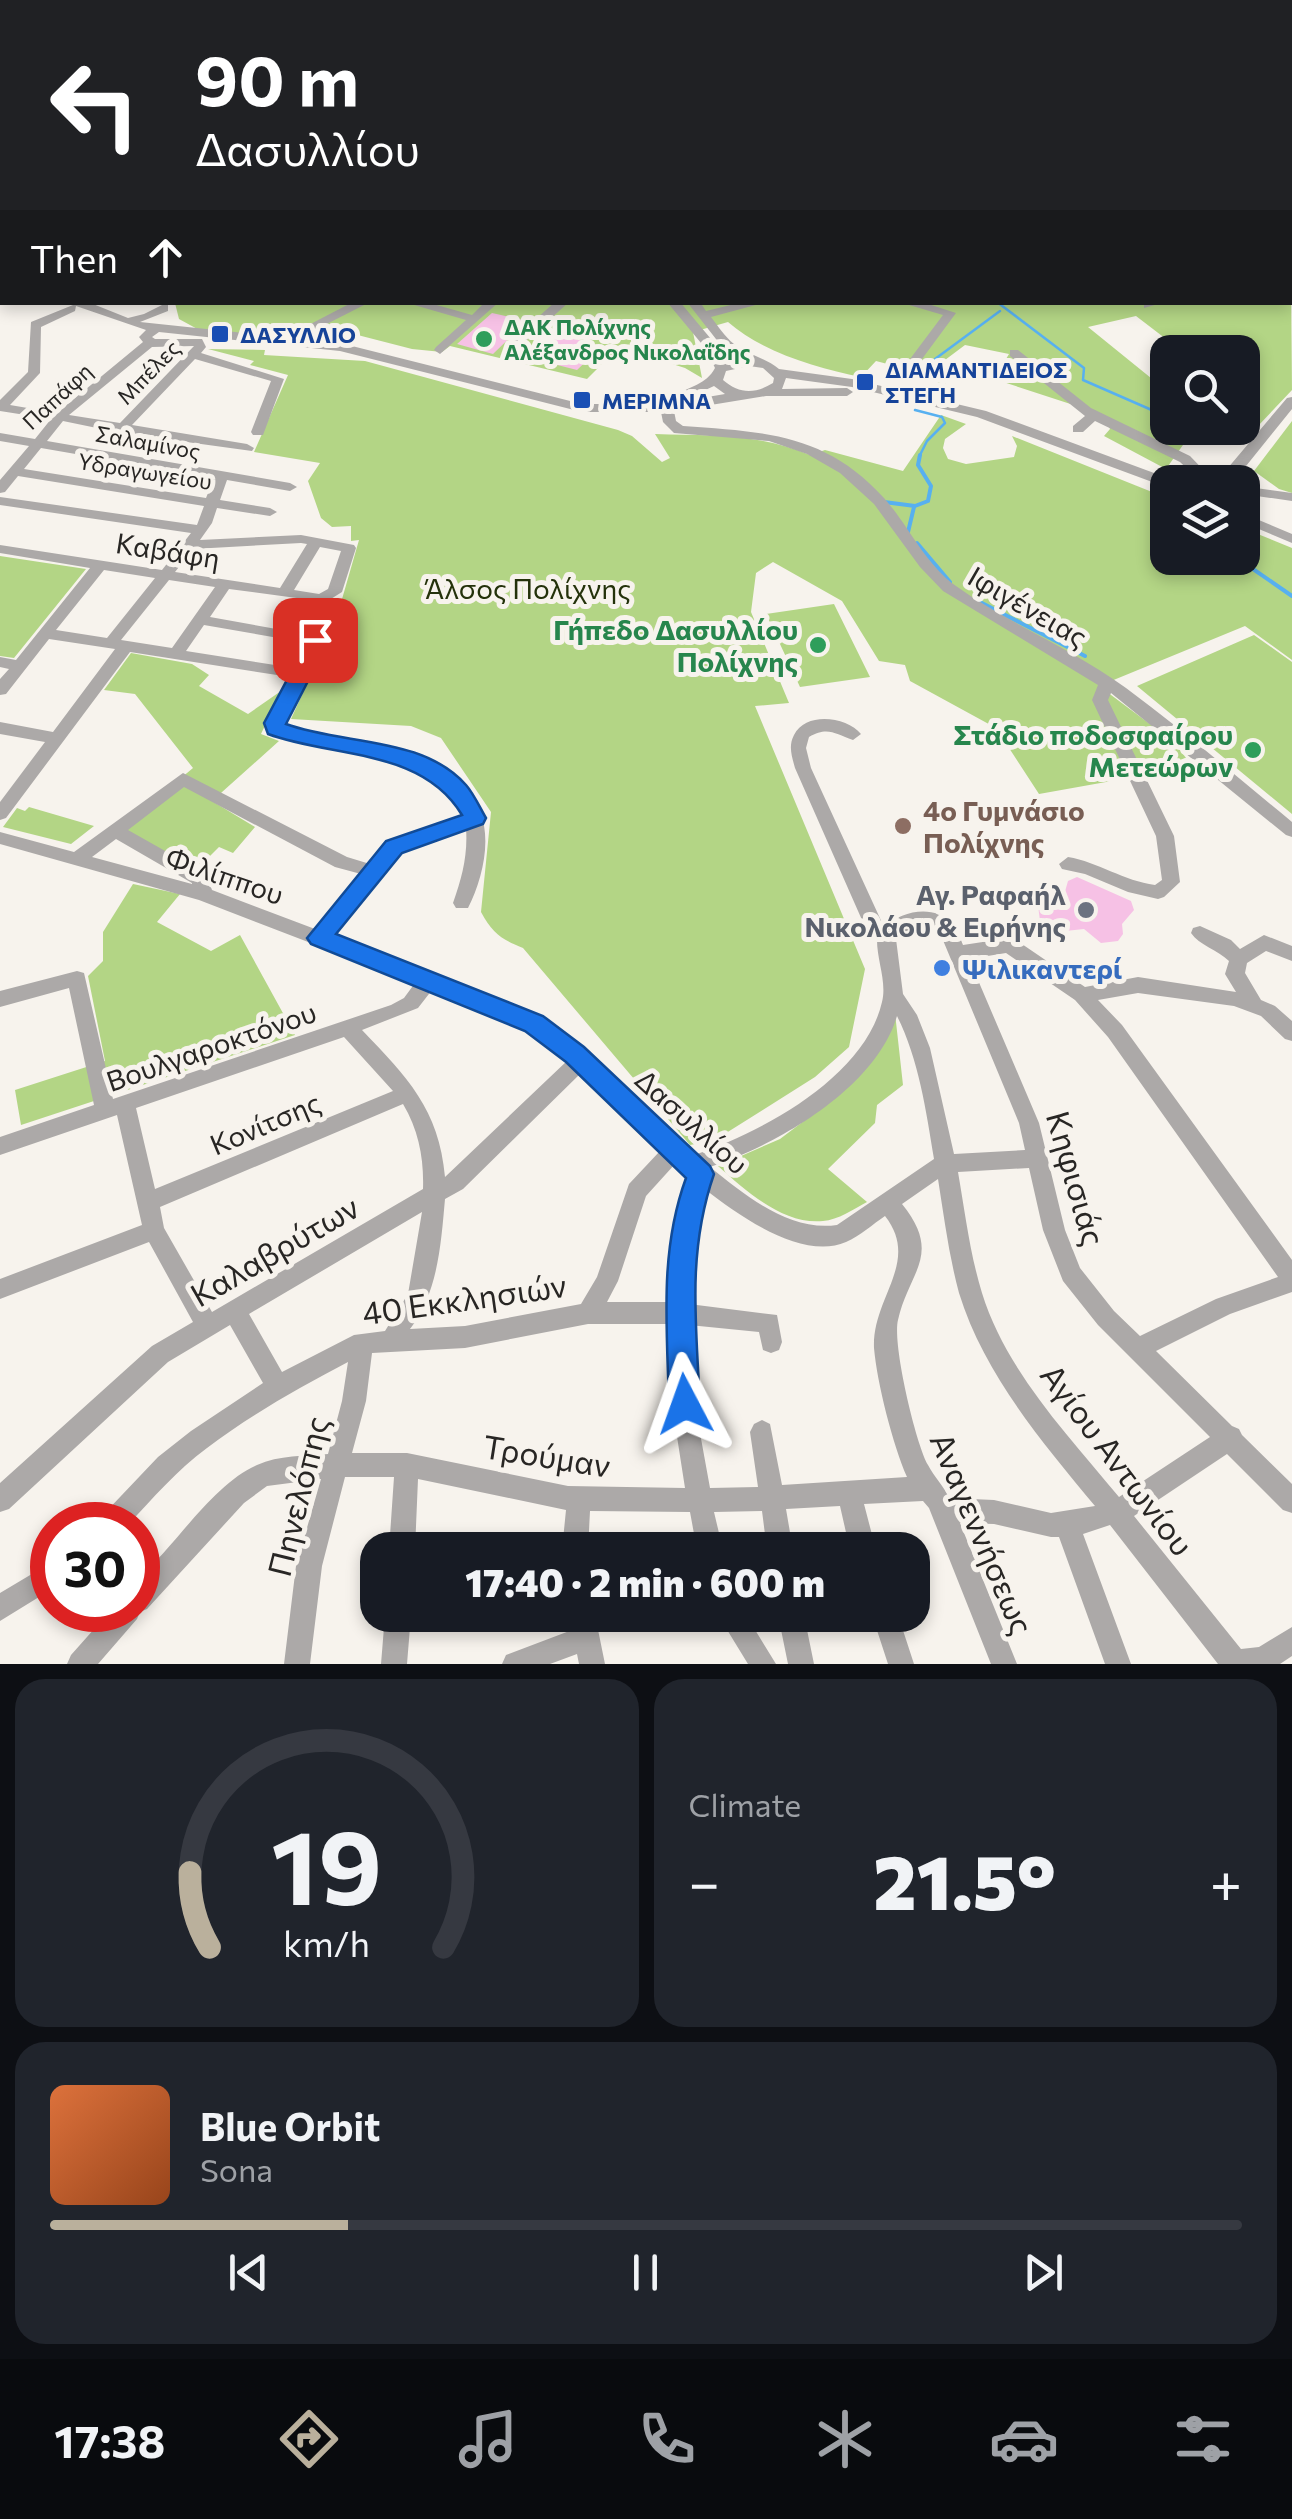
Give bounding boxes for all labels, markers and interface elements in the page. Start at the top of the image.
text: 90 m [195,35,359,120]
icon: left [30,40,160,170]
text: Δασυλλίου [195,120,420,175]
icon: ahead [138,230,193,285]
text: Then [30,234,118,281]
place label: ΔΑΚ Πολίχνης Αλέξανδρος Νικολαΐδης [504,313,750,365]
place label: ΔΑΣΥΛΛΙΟ [240,321,356,348]
marker: ΔΑΣΥΛΛΙΟ [209,323,231,345]
marker: ΔΑΚ Πολίχνης Αλέξανδρος Νικολαΐδης [473,328,495,350]
street label: Μπέλες [111,334,185,410]
map controls [1150,335,1260,575]
button: search [1150,335,1260,445]
place label: ΔΙΑΜΑΝΤΙΔΕΙΟΣ ΣΤΕΓΗ [885,356,1067,408]
street label: Παπάφη [17,357,97,435]
marker: ΔΙΑΜΑΝΤΙΔΕΙΟΣ ΣΤΕΓΗ [854,371,876,393]
place label: ΜΕΡΙΜΝΑ [602,387,711,414]
marker: ΜΕΡΙΜΝΑ [571,389,593,411]
street label: Σαλαμίνος [94,420,202,464]
street label: Υδραγωγείου [76,447,214,495]
button: layers [1150,465,1260,575]
street label: Καβάφη [113,525,223,575]
street label: Ιφιγένειας [963,558,1093,654]
park label: Άλσος Πολίχνης [424,571,631,605]
pin [273,598,358,683]
place label: Γήπεδο Δασυλλίου Πολίχνης [553,612,798,678]
icon: arrive [288,613,343,668]
marker: Γήπεδο Δασυλλίου Πολίχνης [807,634,829,656]
place label: Στάδιο ποδοσφαίρου Μετεώρων [953,717,1233,783]
marker: Στάδιο ποδοσφαίρου Μετεώρων [1242,739,1264,761]
place label: 4ο Γυμνάσιο Πολίχνης [923,793,1085,859]
marker: 4ο Γυμνάσιο Πολίχνης [892,815,914,837]
street label: Φιλίππου [162,839,288,911]
place label: Αγ. Ραφαήλ Νικολάου & Ειρήνης [805,877,1066,943]
marker: Αγ. Ραφαήλ Νικολάου & Ειρήνης [1075,899,1097,921]
place label: Ψιλικαντερί [962,951,1122,985]
marker: Ψιλικαντερί [931,957,953,979]
street label: Βουλγαροκτόνου [102,994,320,1098]
street label: Δασυλλίου [629,1062,755,1180]
street label: Κονίτσης [205,1085,325,1161]
street label: Κηφισιάς [1039,1106,1115,1250]
street label: Καλαβρύτων [183,1186,365,1314]
street label: 40 Εκκλησιών [359,1264,569,1332]
position arrow [633,1352,737,1456]
street label: Αγίου Αντωνίου [1033,1355,1203,1563]
street label: Πηνελόπης [258,1412,336,1580]
street label: Τρούμαν [481,1425,613,1485]
street label: Αναγεννήσεως [923,1426,1043,1640]
speed limit sign: 30 [30,1502,160,1632]
text: 17:40 · 2 min · 600 m [465,1558,825,1605]
text: Climate [689,1784,801,1824]
text: 19 [271,1799,382,1926]
text: 21.5° [873,1834,1056,1925]
text: − [689,1847,720,1914]
text: + [1210,1847,1242,1914]
text: km/h [283,1921,370,1964]
text: Blue Orbit [200,2102,380,2149]
text: Sona [200,2149,273,2189]
icon: previous [221,2245,276,2300]
icon: pause [618,2245,673,2300]
icon: next [1016,2245,1071,2300]
icon: directions [274,2404,344,2474]
icon: music [453,2404,523,2474]
icon: phone [632,2404,702,2474]
icon: climate [810,2404,880,2474]
icon: car [989,2404,1059,2474]
icon: filters [1168,2404,1238,2474]
text: 17:38 [54,2412,165,2467]

